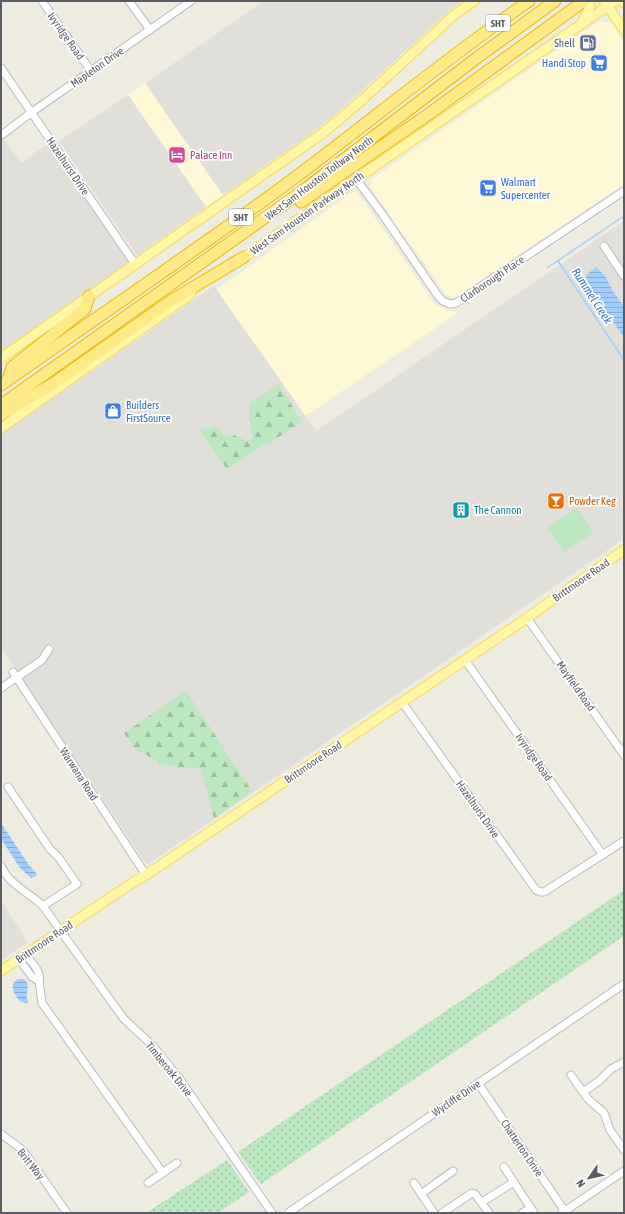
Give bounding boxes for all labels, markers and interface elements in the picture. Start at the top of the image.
street label: Ivyridge Road [45,10,87,62]
road number: SHT [486,15,510,31]
fuel station icon: Shell [578,33,598,53]
place label: Shell [554,37,575,49]
street label: Mapleton Drive [68,44,126,90]
supermarket icon: Handi Stop [589,53,609,73]
place label: Handi Stop [542,57,586,69]
street label: West Sam Houston Tollway North [263,133,375,223]
street label: Hazelhurst Drive [44,135,92,197]
hotel icon: Palace Inn [167,145,187,165]
place label: Palace Inn [190,149,232,161]
street label: West Sam Houston Parkway North [248,169,366,257]
place label: Walmart Supercenter [501,176,551,201]
supermarket icon: Walmart Supercenter [478,178,498,198]
road number: SHT [229,209,253,225]
street label: Clarborough Place [458,253,526,305]
water label: Rummel Creek [569,265,616,327]
place label: Builders FirstSource [126,399,171,424]
shop icon: Builders FirstSource [103,401,123,421]
bar icon: Powder Keg [546,491,566,511]
place label: Powder Keg [569,495,616,507]
building icon: The Cannon [451,500,471,520]
place label: The Cannon [474,504,522,516]
street label: Brittmoore Road [550,556,612,604]
street label: Mayfield Road [554,659,598,713]
street label: Ivyridge Road [513,731,555,783]
street label: Brittmoore Road [282,738,344,786]
street label: Warwana Road [57,745,101,803]
street label: Hazelhurst Drive [454,778,502,840]
street label: Brittmoore Road [13,918,75,966]
street label: Timberoak Drive [143,1039,195,1099]
street label: Wycliffe Drive [430,1077,482,1119]
street label: Chatterton Drive [499,1117,545,1179]
street label: Britt Way [15,1146,47,1182]
north arrow [569,1158,609,1198]
text: N [574,1178,588,1190]

